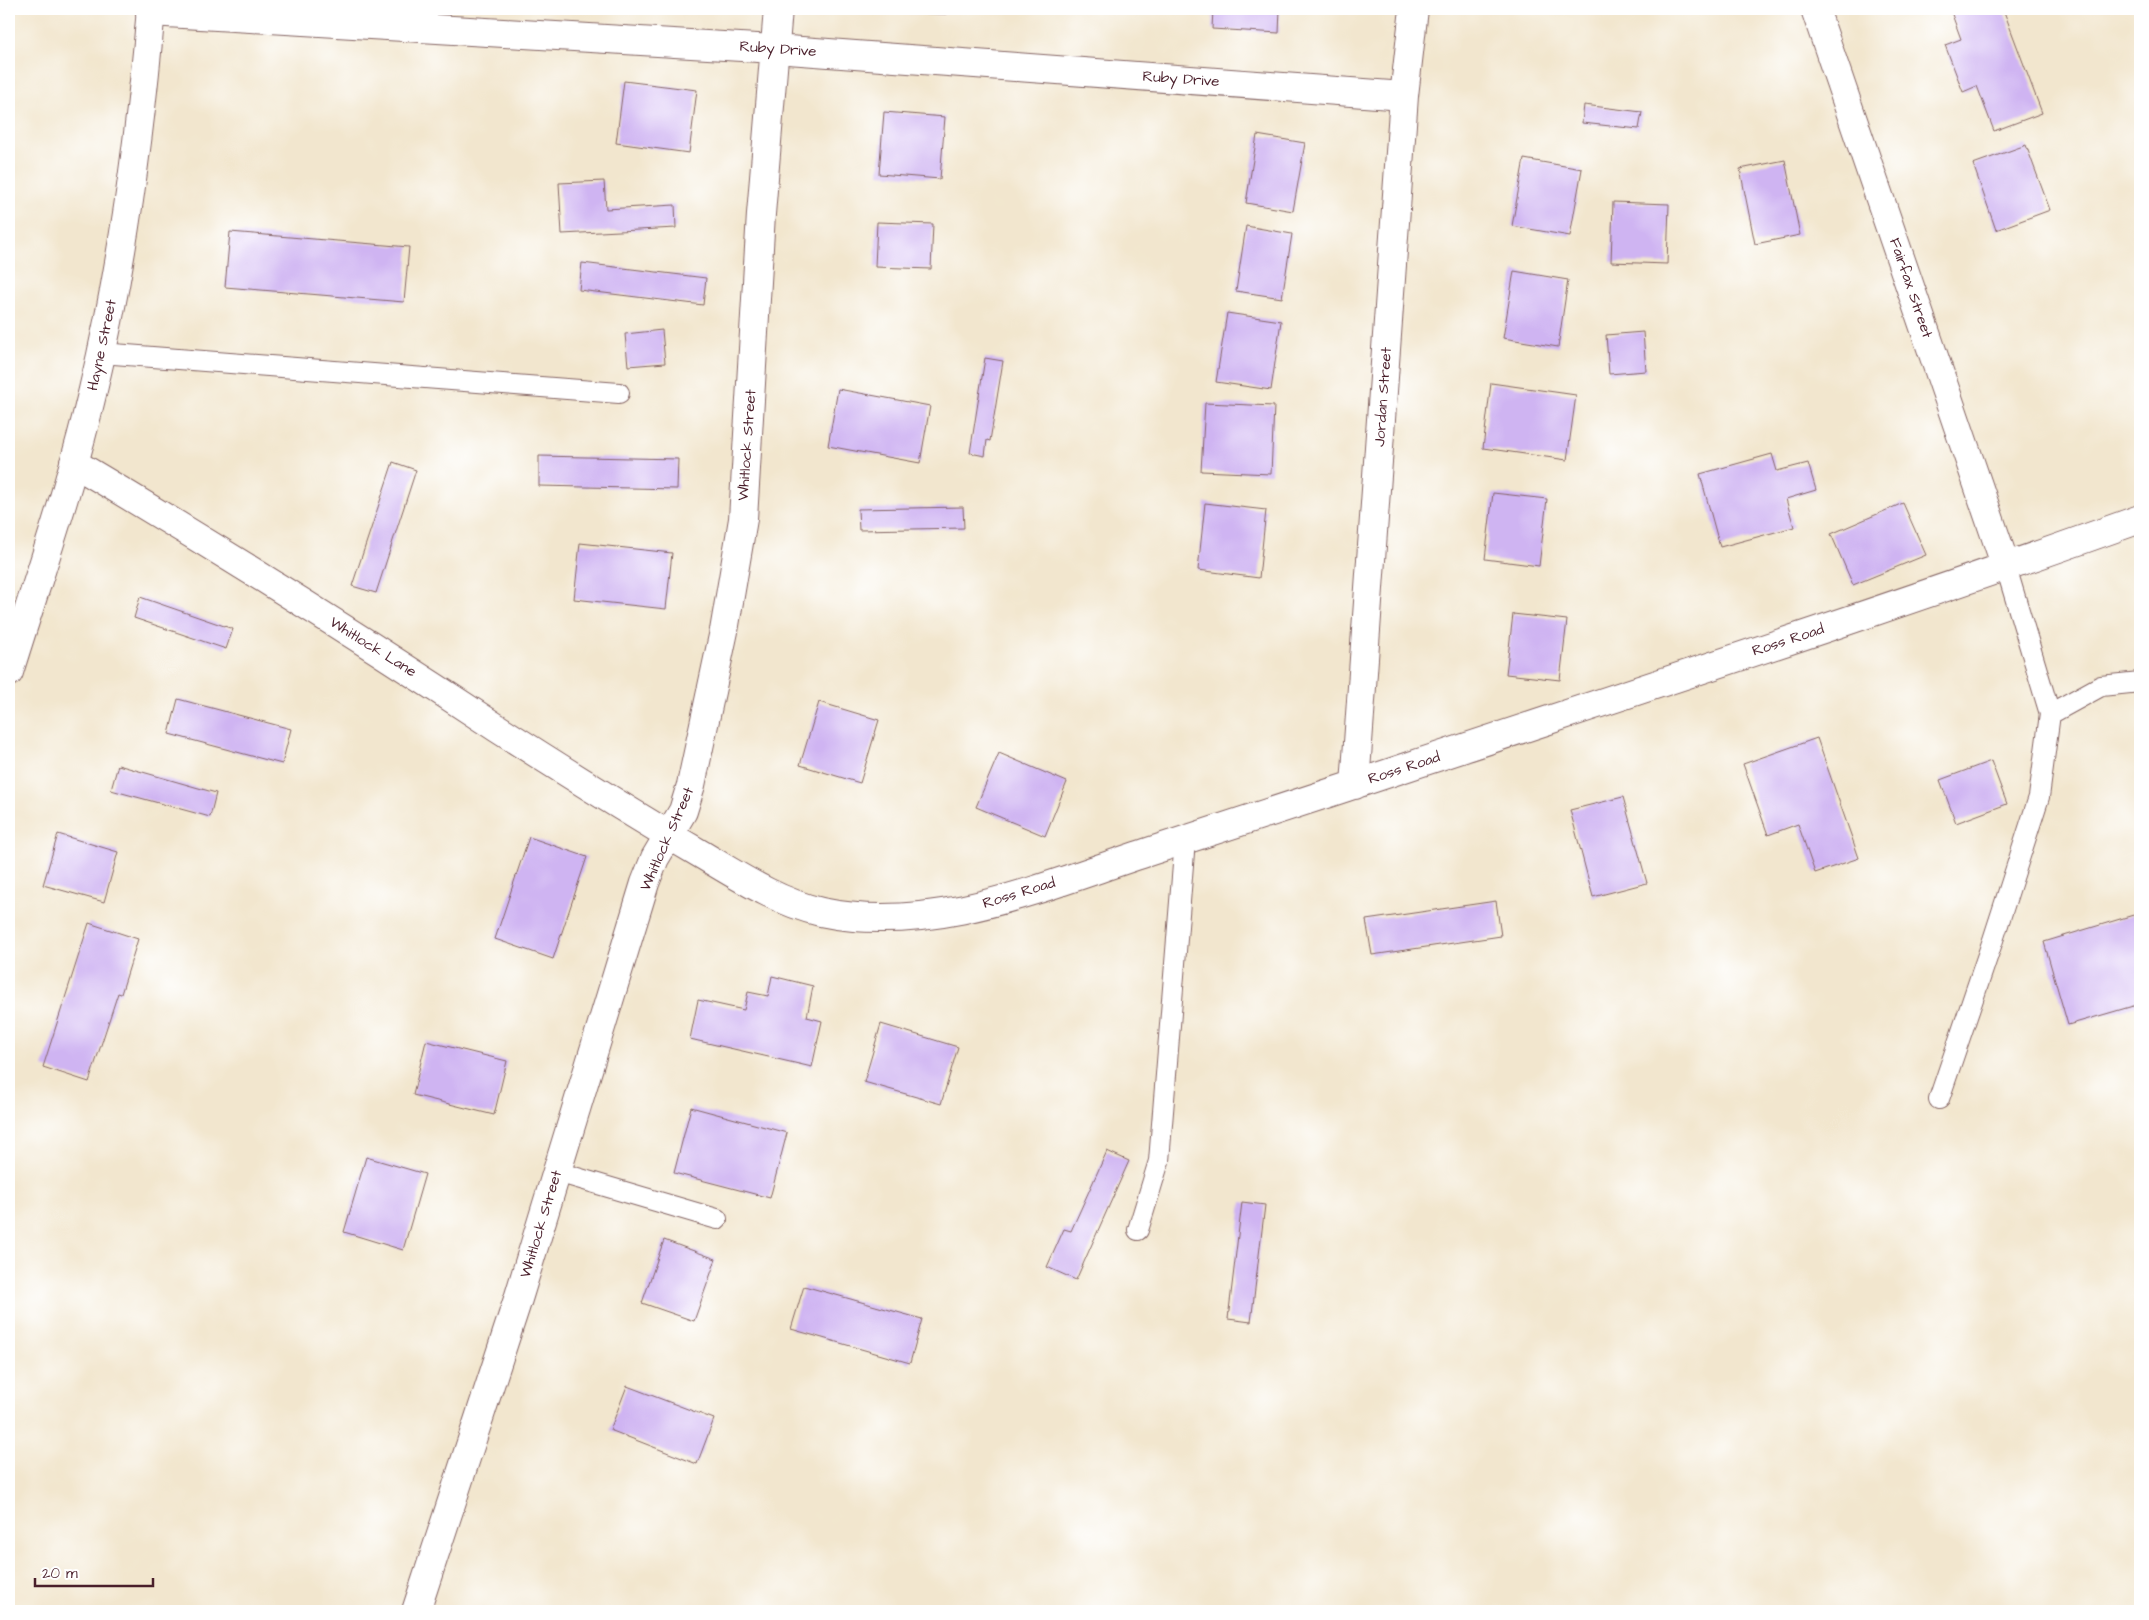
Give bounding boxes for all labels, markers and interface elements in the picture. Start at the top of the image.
street label: Ruby Drive [739,36,817,63]
street label: Ruby Drive [1142,66,1220,93]
street label: Fairfax Street [1884,235,1938,341]
street label: Hayne Street [82,297,123,393]
street label: Jordan Street [1369,347,1397,447]
street label: Whitlock Street [733,389,761,501]
street label: Whitlock Lane [325,612,421,682]
street label: Ross Road [1749,618,1827,662]
street label: Ross Road [1365,746,1443,790]
street label: Whitlock Street [635,784,699,894]
street label: Ross Road [980,872,1058,914]
street label: Whitlock Street [515,1168,567,1280]
scale bar [35,1555,152,1587]
text: 20 m [42,1563,78,1584]

